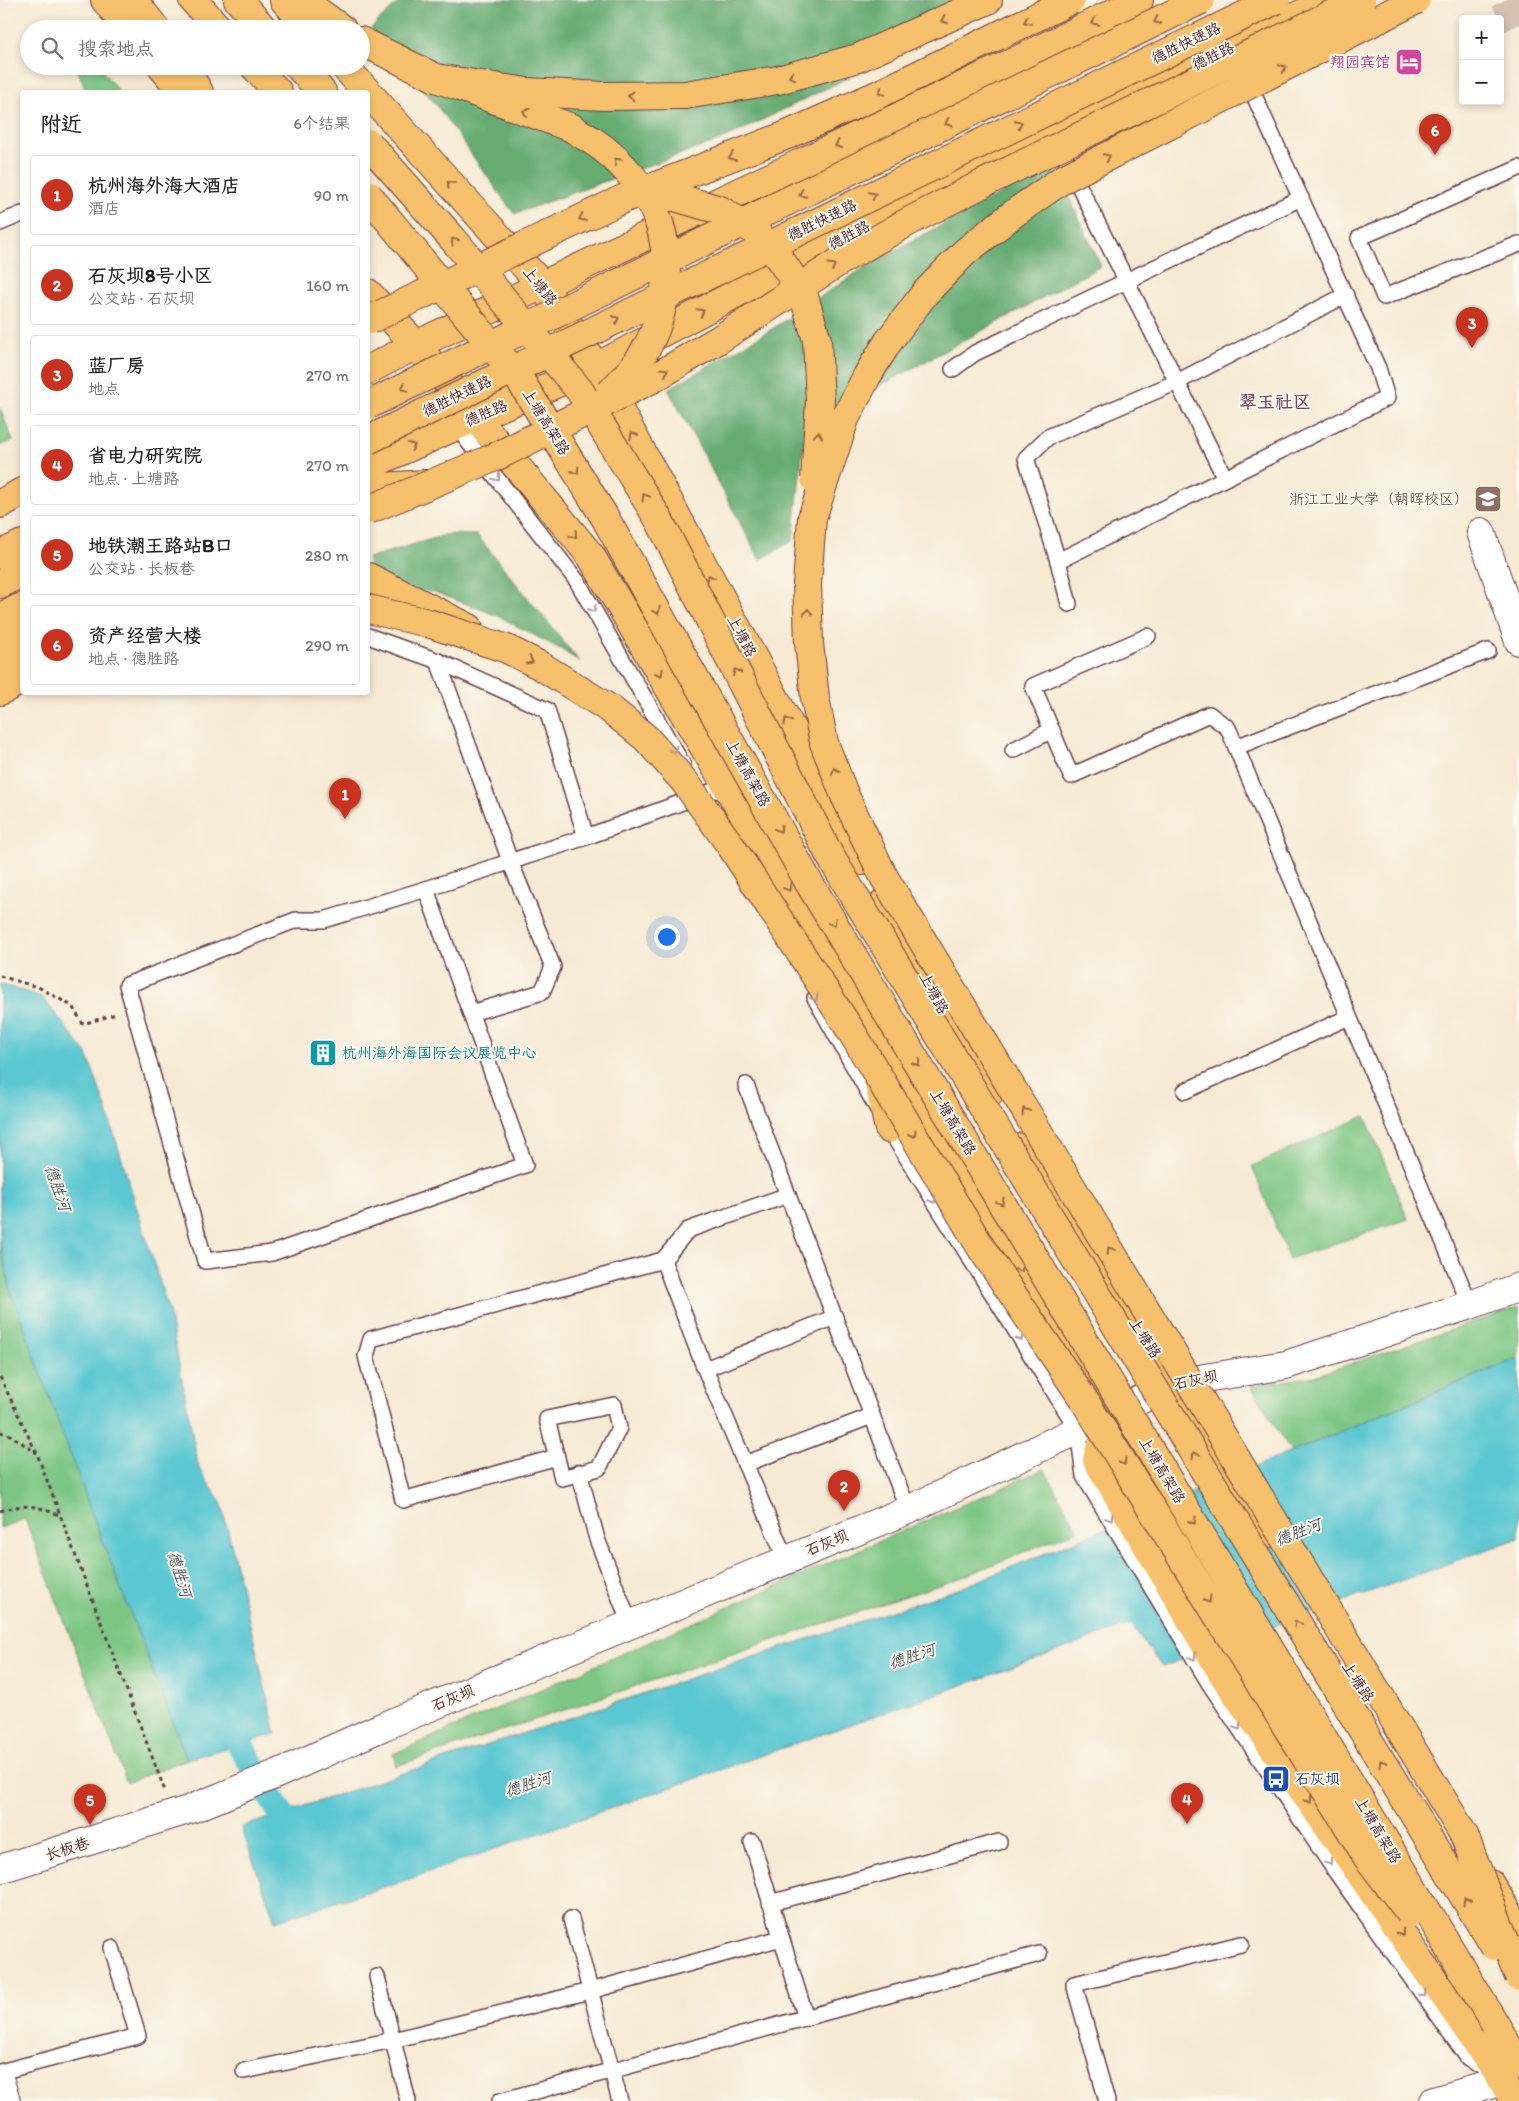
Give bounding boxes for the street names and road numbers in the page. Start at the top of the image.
street label: 德胜快速路 [1148,18,1224,68]
street label: 德胜路 [1189,38,1237,74]
street label: 德胜快速路 [784,195,860,245]
street label: 德胜路 [825,216,873,254]
street label: 上塘路 [519,263,561,309]
street label: 德胜快速路 [419,371,495,421]
street label: 上塘高架路 [518,385,574,459]
street label: 德胜路 [462,396,510,430]
street label: 上塘路 [723,612,761,660]
street label: 上塘高架路 [722,736,774,810]
street label: 上塘路 [915,969,953,1017]
street label: 上塘高架路 [926,1085,980,1159]
street label: 上塘路 [1125,1314,1165,1362]
street label: 石灰坝 [1172,1367,1220,1393]
street label: 上塘高架路 [1135,1433,1189,1507]
street label: 石灰坝 [803,1526,851,1560]
street label: 上塘路 [1338,1658,1378,1706]
street label: 石灰坝 [429,1681,477,1715]
street label: 上塘高架路 [1351,1793,1405,1867]
street label: 长板巷 [43,1834,91,1864]

